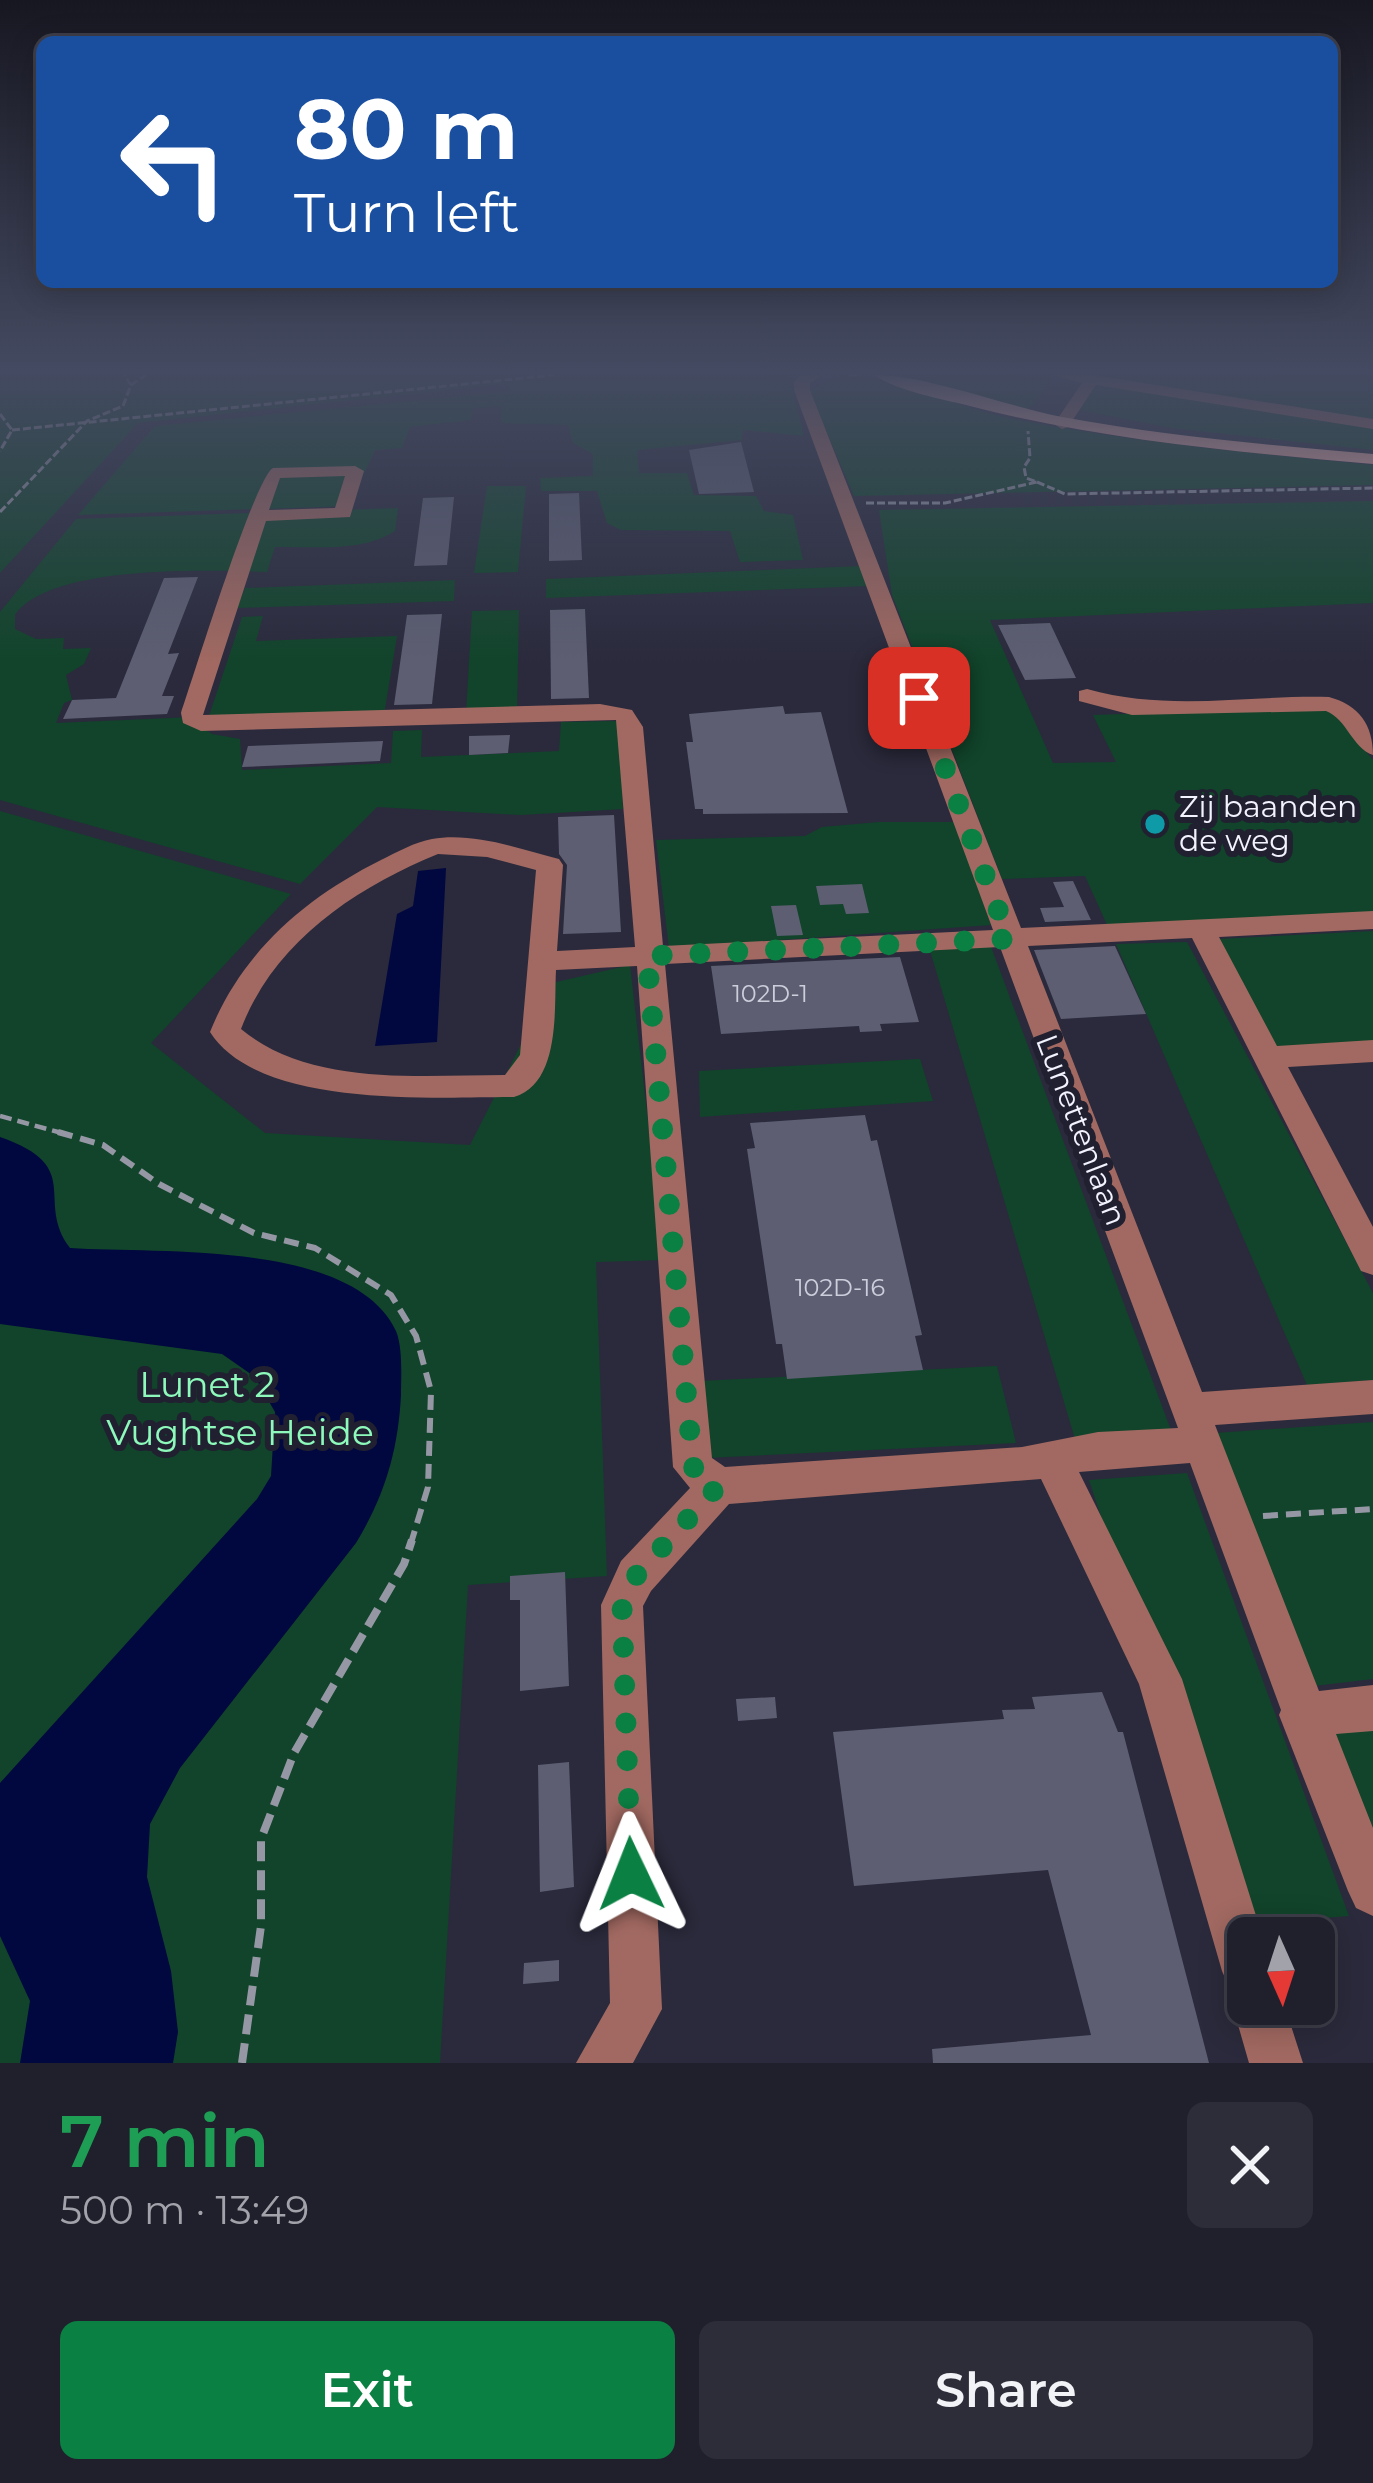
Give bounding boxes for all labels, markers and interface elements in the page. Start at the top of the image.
text: 80 m [294,78,518,180]
icon: left [96,84,252,240]
text: Turn left [294,180,520,246]
pin [868,647,970,749]
icon: arrive [886,665,952,731]
place label: Zij baanden de weg [1179,788,1357,859]
marker: Zij baanden de weg [1142,811,1168,837]
house number: 102D-1 [732,979,808,1008]
street label: Lunettenlaan [1028,1029,1135,1231]
house number: 102D-16 [795,1273,885,1302]
park label: Lunet 2 [139,1362,275,1406]
park label: Vughtse Heide [106,1410,374,1454]
position arrow [568,1811,694,1937]
north arrow [1227,1917,1335,2025]
map controls [1227,1917,1335,2025]
text: 7 min [60,2097,270,2185]
button: close [1187,2102,1313,2228]
text: 500 m · 13:49 [60,2186,309,2234]
button: Exit [60,2321,675,2459]
button: Share [699,2321,1313,2459]

